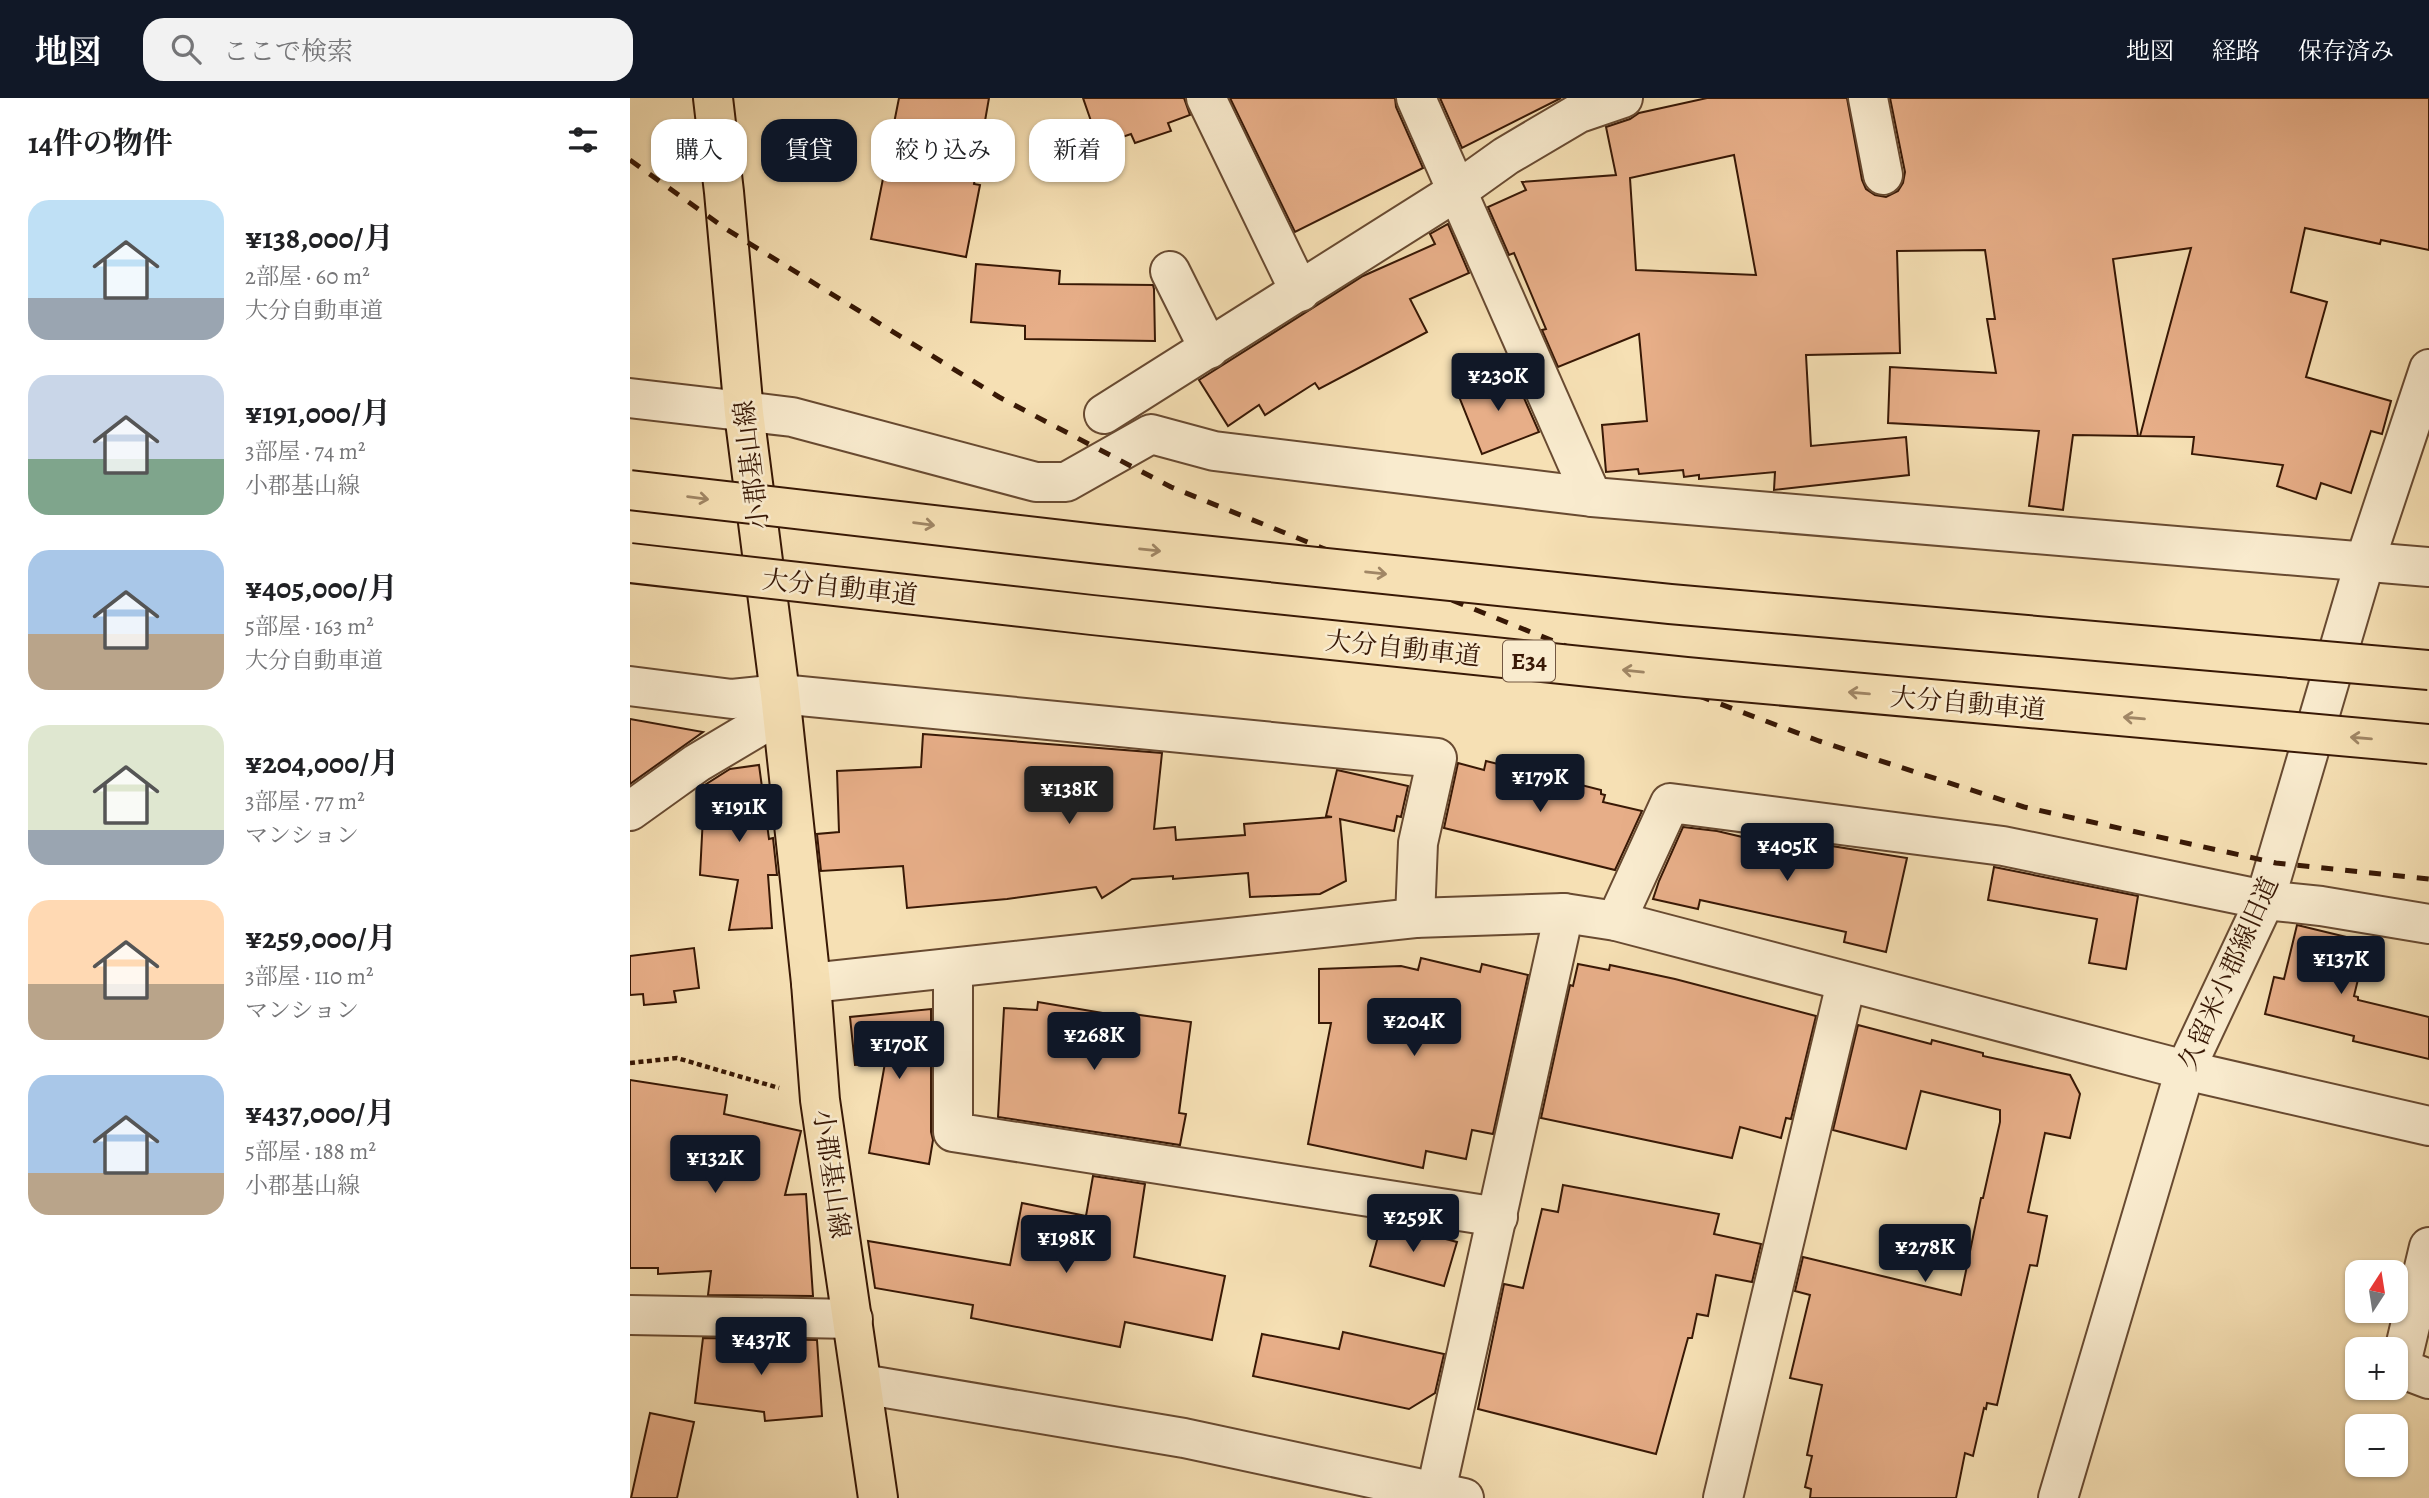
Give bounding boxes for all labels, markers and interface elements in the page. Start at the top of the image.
search box [143,18,633,81]
text: 地図 [35,29,101,74]
icon: search [167,30,205,68]
text: ここで検索 [223,34,353,69]
text: 地図 [2126,35,2174,67]
text: 経路 [2212,35,2260,67]
text: 保存済み [2298,35,2394,67]
chip: 購入 [651,119,747,182]
chip: 賃貸 [761,119,857,182]
chip: 絞り込み [871,119,1015,182]
chip: 新着 [1029,119,1125,182]
icon: filters [564,121,602,159]
text: 14件の物件 [28,123,173,163]
text: ¥138,000/月 [245,218,393,258]
icon: home [84,228,168,312]
text: 2部屋 · 60 m² [245,261,370,292]
text: 大分自動車道 [245,295,383,326]
pin: ¥230K [1449,354,1547,413]
text: ¥230K [1468,360,1528,391]
text: ¥191,000/月 [245,393,391,433]
street label: 小郡基山線 [726,398,777,532]
icon: home [84,403,168,487]
text: 3部屋 · 74 m² [245,436,366,467]
text: 小郡基山線 [245,470,360,501]
one-way arrow [686,492,709,505]
one-way arrow [912,518,935,531]
one-way arrow [1138,543,1161,556]
street label: 大分自動車道 [761,562,919,613]
one-way arrow [1364,567,1387,580]
text: ¥405,000/月 [245,568,397,608]
icon: home [84,578,168,662]
text: 5部屋 · 163 m² [245,611,374,642]
street label: 大分自動車道 [1324,623,1482,674]
road number: E34 [1503,640,1555,682]
text: 大分自動車道 [245,645,383,676]
one-way arrow [1622,665,1644,678]
street label: 大分自動車道 [1889,679,2047,728]
one-way arrow [1848,686,1871,699]
one-way arrow [2124,711,2146,724]
one-way arrow [2350,731,2373,744]
text: ¥204,000/月 [245,743,399,783]
icon: home [84,753,168,837]
pin: ¥179K [1491,754,1589,814]
text: ¥179K [1511,761,1569,792]
pin: ¥138K [1020,766,1118,826]
text: ¥138K [1040,773,1098,804]
pin: ¥191K [690,784,788,844]
text: 3部屋 · 77 m² [245,786,365,817]
text: ¥191K [711,791,767,822]
text: マンション [245,820,359,851]
pin: ¥405K [1738,824,1836,883]
text: ¥405K [1757,830,1817,861]
street label: 久留米小郡線旧道 [2170,871,2287,1075]
text: ¥259,000/月 [245,918,397,958]
icon: home [84,928,168,1012]
pin: ¥137K [2292,936,2390,996]
text: ¥137K [2313,943,2369,974]
text: 3部屋 · 110 m² [245,961,373,992]
text: マンション [245,995,359,1026]
pin: ¥204K [1365,998,1463,1058]
text: ¥204K [1383,1005,1445,1036]
pin: ¥268K [1045,1012,1143,1072]
text: ¥268K [1063,1019,1125,1050]
pin: ¥170K [850,1021,948,1081]
text: ¥170K [870,1028,928,1059]
text: ¥437,000/月 [245,1093,395,1133]
icon: home [84,1103,168,1187]
street label: 小郡基山線 [805,1107,858,1241]
text: 5部屋 · 188 m² [245,1136,376,1167]
pin: ¥132K [666,1136,764,1195]
text: ¥132K [686,1142,744,1173]
text: 小郡基山線 [245,1170,360,1201]
pin: ¥259K [1364,1194,1462,1254]
text: ¥259K [1383,1201,1443,1232]
pin: ¥198K [1017,1216,1115,1275]
text: ¥198K [1037,1222,1095,1253]
pin: ¥278K [1876,1224,1974,1284]
text: ¥278K [1895,1231,1955,1262]
north arrow [2345,1260,2408,1323]
map controls [2345,1260,2408,1477]
pin: ¥437K [712,1318,810,1377]
text: ¥437K [732,1324,790,1355]
button: + [2345,1337,2408,1400]
button: − [2345,1414,2408,1477]

